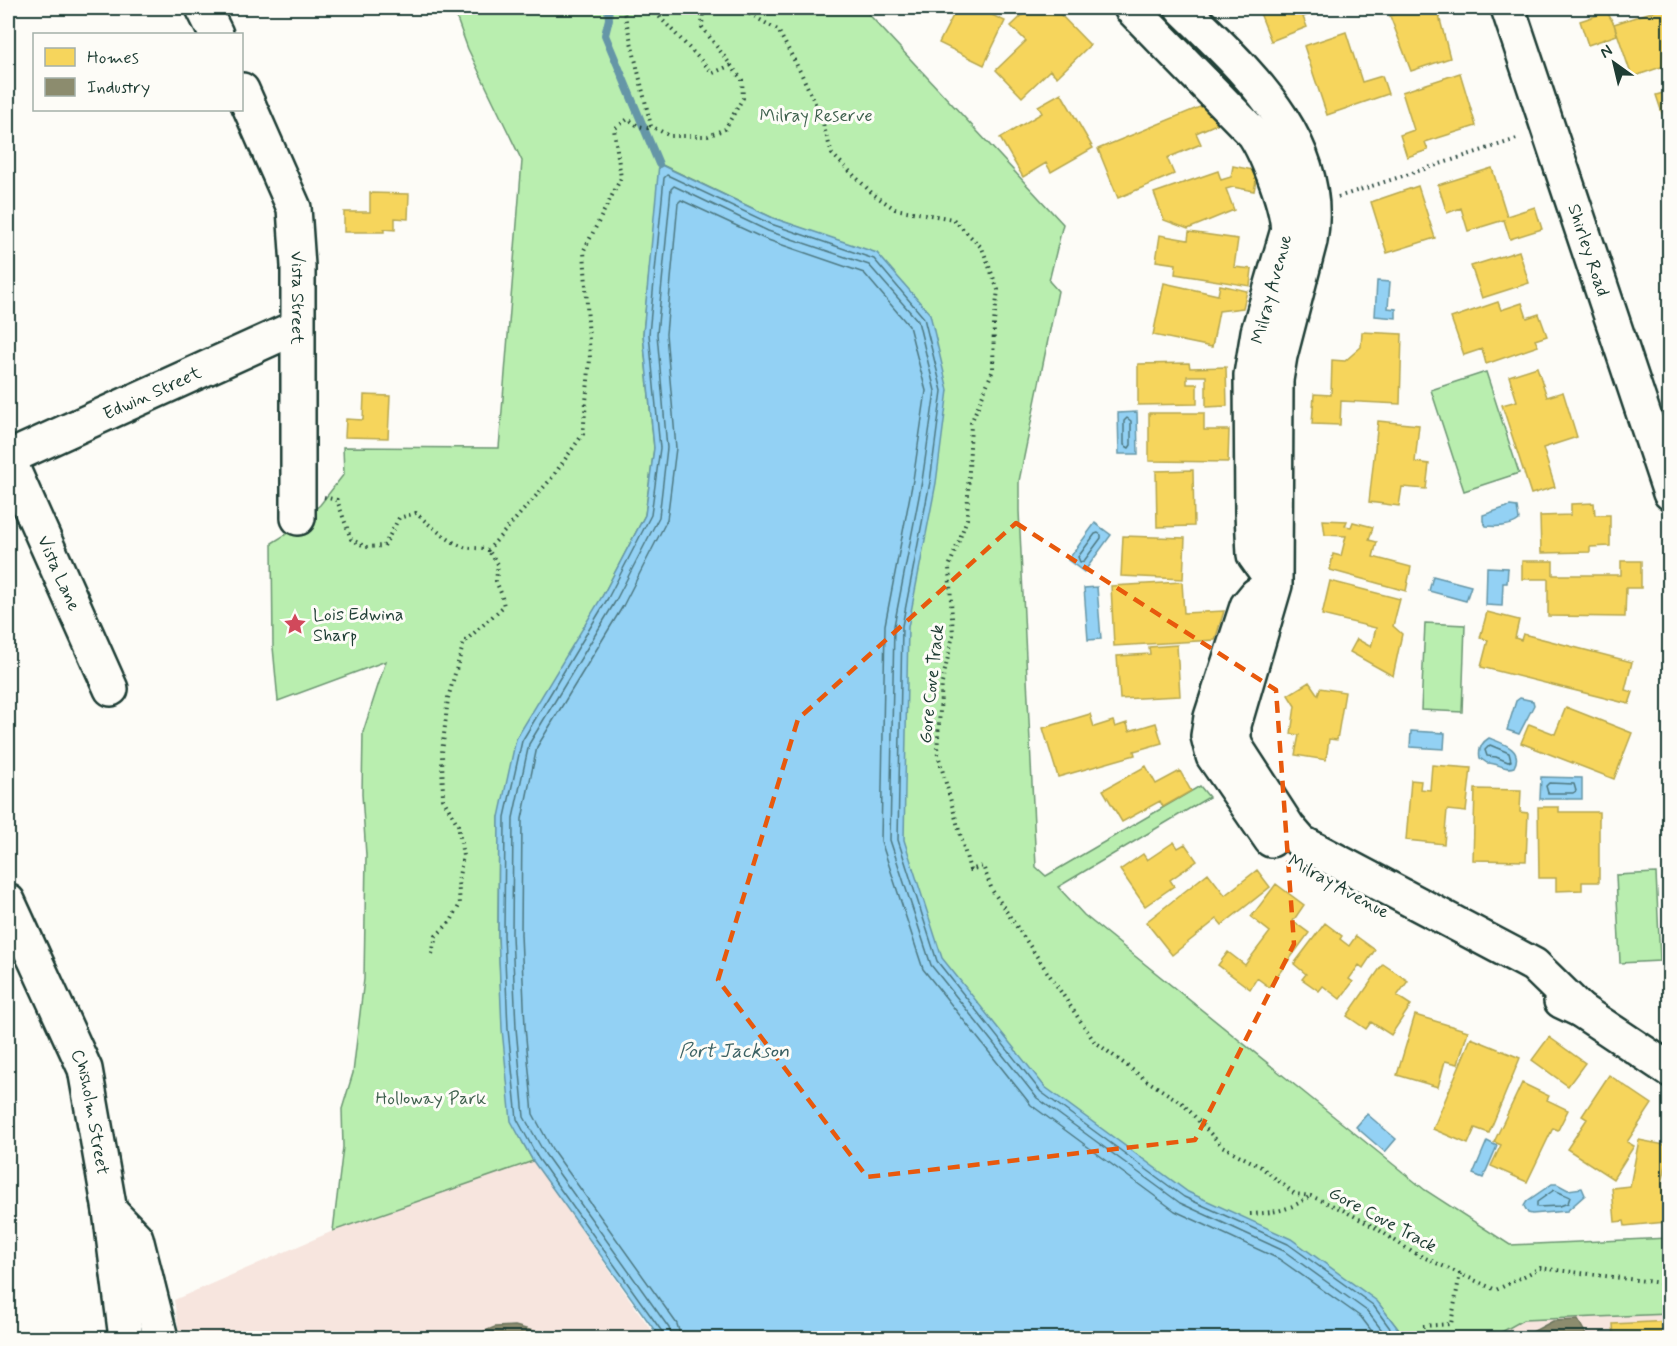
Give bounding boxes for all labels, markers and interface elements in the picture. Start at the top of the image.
legend [33,33,243,111]
north arrow [1584,33,1644,93]
text: N [1596,40,1617,63]
text: Homes [87,46,139,70]
text: Industry [87,76,150,100]
park label: Milray Reserve [759,104,873,128]
street label: Shirley Road [1561,201,1614,299]
street label: Milray Avenue [1246,232,1298,347]
street label: Vista Street [284,250,309,345]
street label: Edwin Street [99,361,206,426]
street label: Vista Lane [31,532,86,615]
place label: Lois Edwina Sharp [313,603,404,648]
place icon: Lois Edwina Sharp [282,611,308,637]
street label: Gore Cove Track [914,624,950,745]
street label: Milray Avenue [1284,849,1393,925]
water label: Port Jackson [679,1038,789,1065]
street label: Chisholm Street [64,1045,114,1177]
park label: Holloway Park [376,1087,487,1111]
street label: Gore Cove Track [1324,1181,1441,1258]

